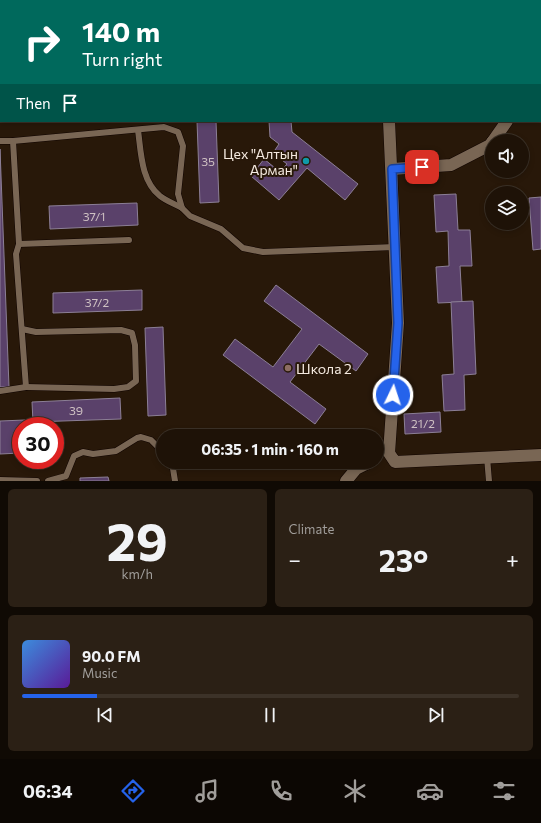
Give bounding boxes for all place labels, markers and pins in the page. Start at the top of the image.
place label: Цех "Алтын Арман" [223,145,298,178]
pin [405,150,439,184]
marker: Цех "Алтын Арман" [301,156,311,166]
place label: Школа 2 [296,360,352,377]
marker: Школа 2 [283,363,293,373]

